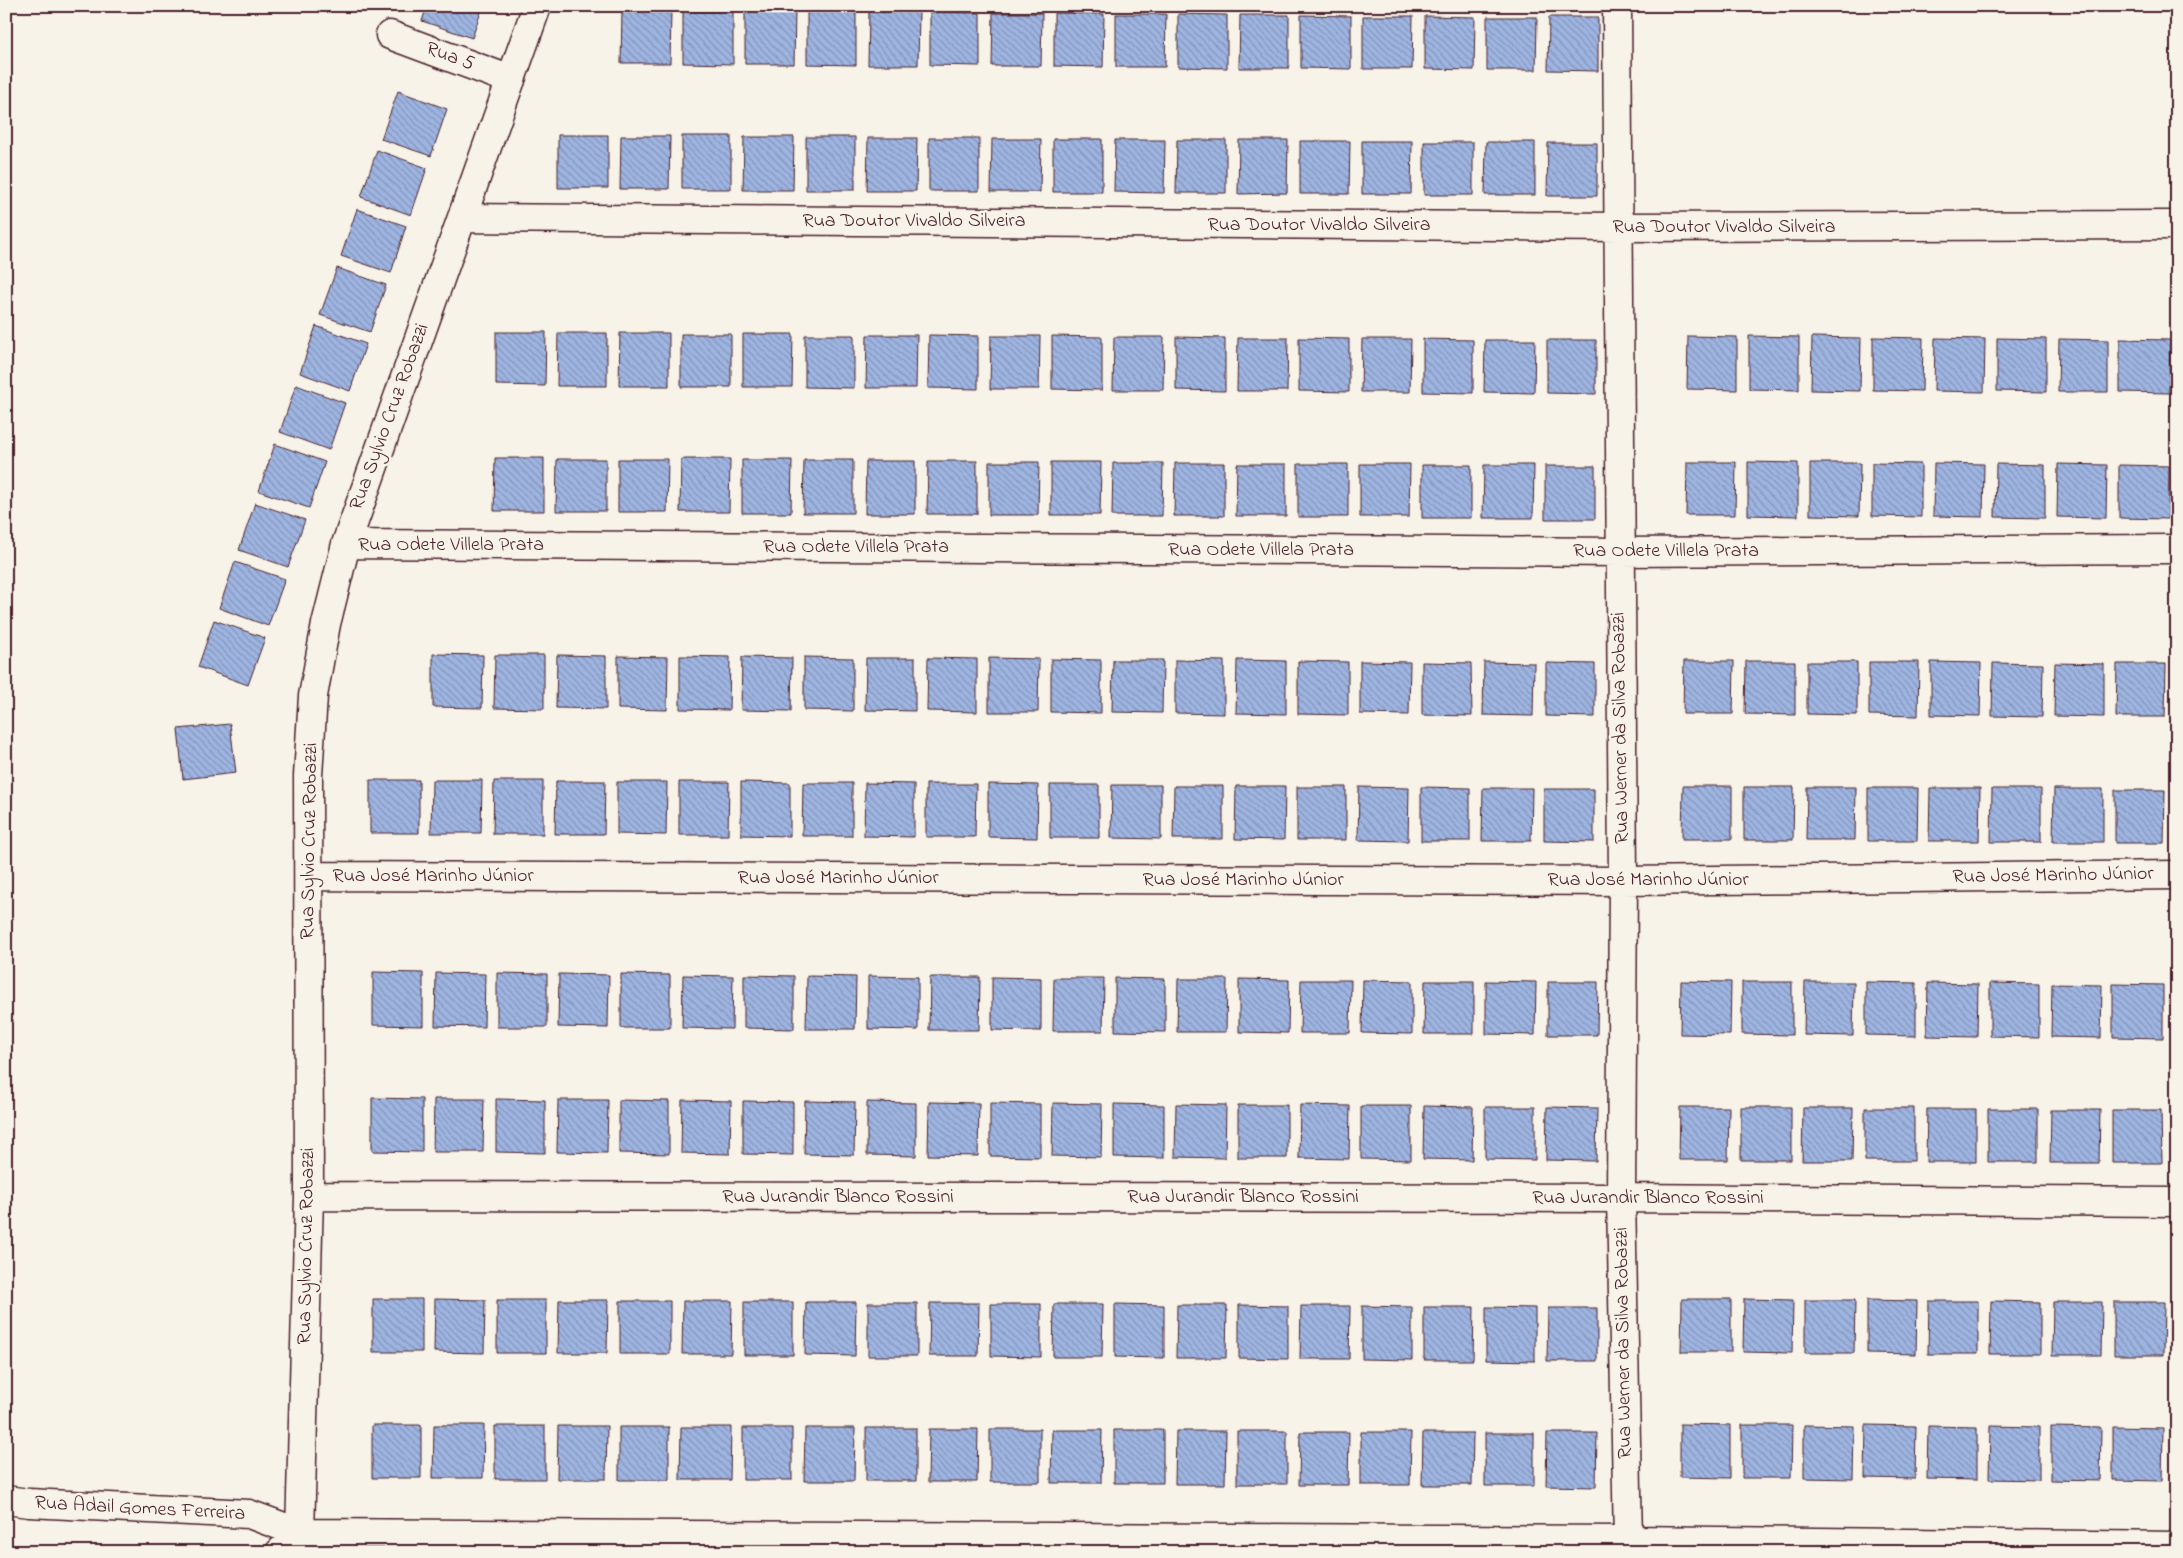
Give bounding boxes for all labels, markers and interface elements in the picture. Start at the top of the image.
street label: Rua 5 [422,35,478,79]
street label: Rua Doutor Vivaldo Silveira [802,207,1026,236]
street label: Rua Doutor Vivaldo Silveira [1207,211,1431,240]
street label: Rua Doutor Vivaldo Silveira [1612,213,1836,242]
street label: Rua Sylvio Cruz Robazzi [343,320,437,514]
street label: Rua Odete Villela Prata [358,531,544,560]
street label: Rua Odete Villela Prata [763,533,949,562]
street label: Rua Odete Villela Prata [1168,536,1354,565]
street label: Rua Odete Villela Prata [1573,537,1759,566]
street label: Rua Werner da Silva Robazzi [1604,612,1638,844]
street label: Rua Sylvio Cruz Robazzi [294,742,326,940]
street label: Rua José Marinho Júnior [1952,860,2155,892]
street label: Rua José Marinho Júnior [332,862,534,891]
street label: Rua José Marinho Júnior [737,864,939,893]
street label: Rua José Marinho Júnior [1142,866,1344,895]
street label: Rua José Marinho Júnior [1547,866,1749,895]
street label: Rua Sylvio Cruz Robazzi [291,1147,323,1345]
street label: Rua Jurandir Blanco Rossini [722,1183,954,1212]
street label: Rua Jurandir Blanco Rossini [1127,1183,1359,1212]
street label: Rua Jurandir Blanco Rossini [1532,1184,1764,1213]
street label: Rua Werner da Silva Robazzi [1607,1227,1641,1459]
street label: Rua Adail Gomes Ferreira [34,1489,246,1529]

